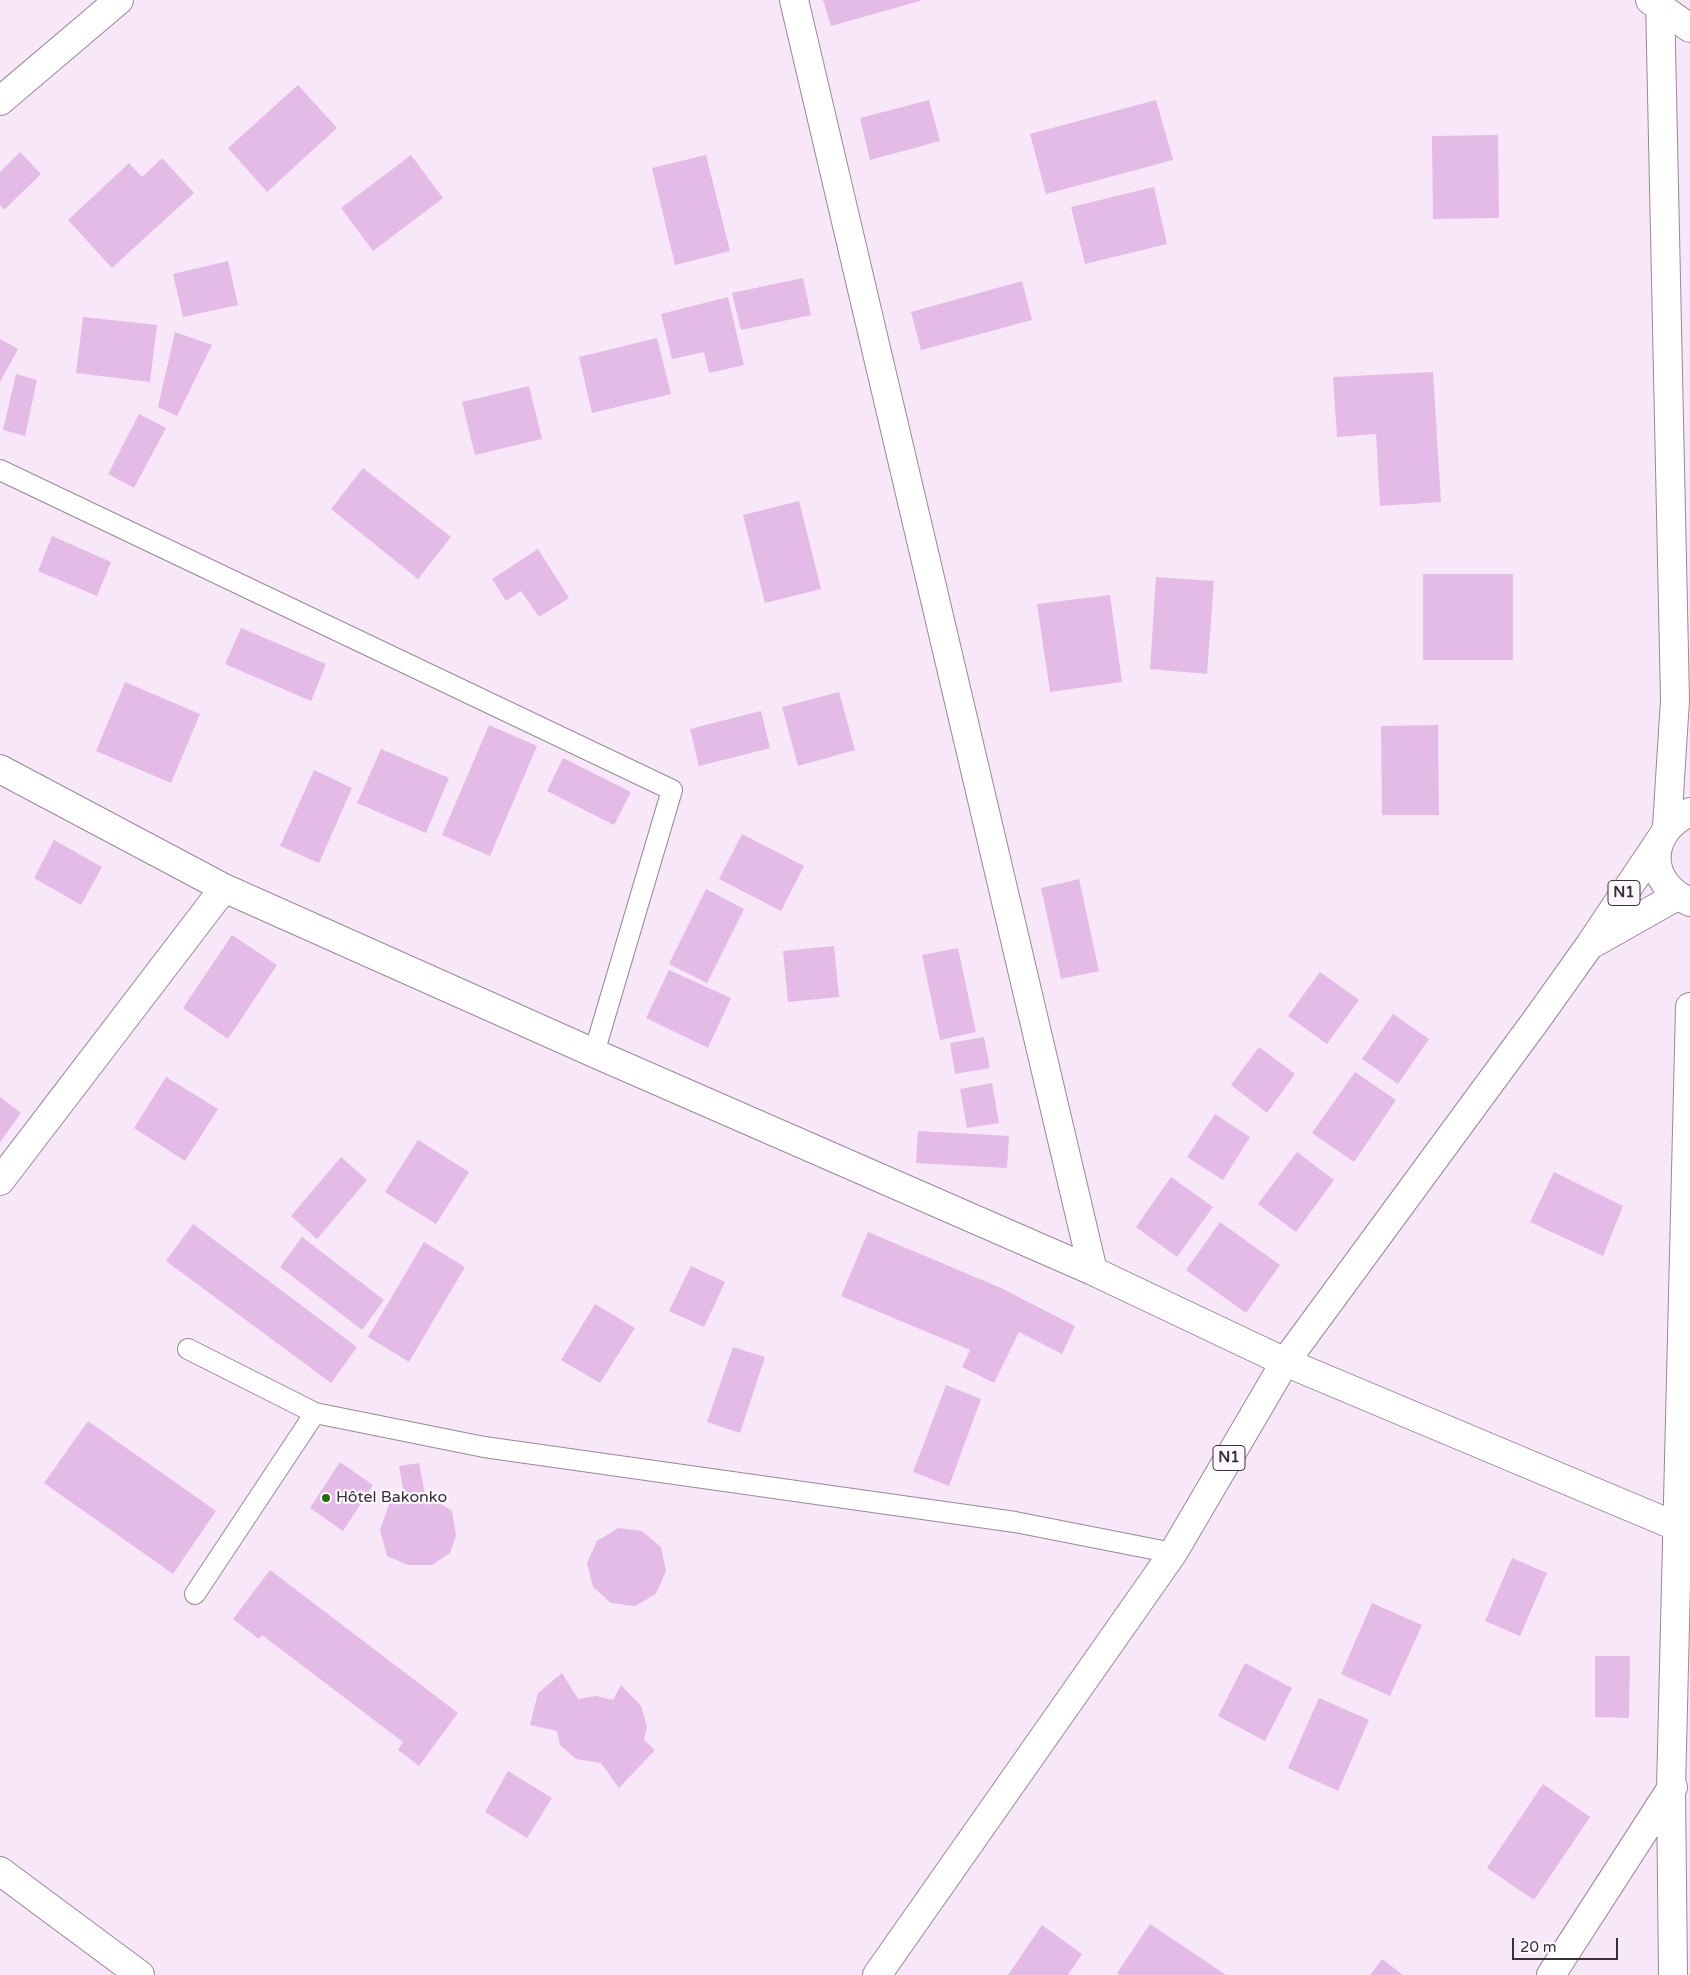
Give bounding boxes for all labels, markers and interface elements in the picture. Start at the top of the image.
road number: N1 [1608,880,1640,906]
road number: N1 [1213,1446,1245,1470]
place label: Hôtel Bakonko [336,1488,447,1508]
marker: Hôtel Bakonko [320,1492,332,1504]
scale bar [1515,1928,1621,1960]
text: 20 m [1520,1938,1557,1956]

